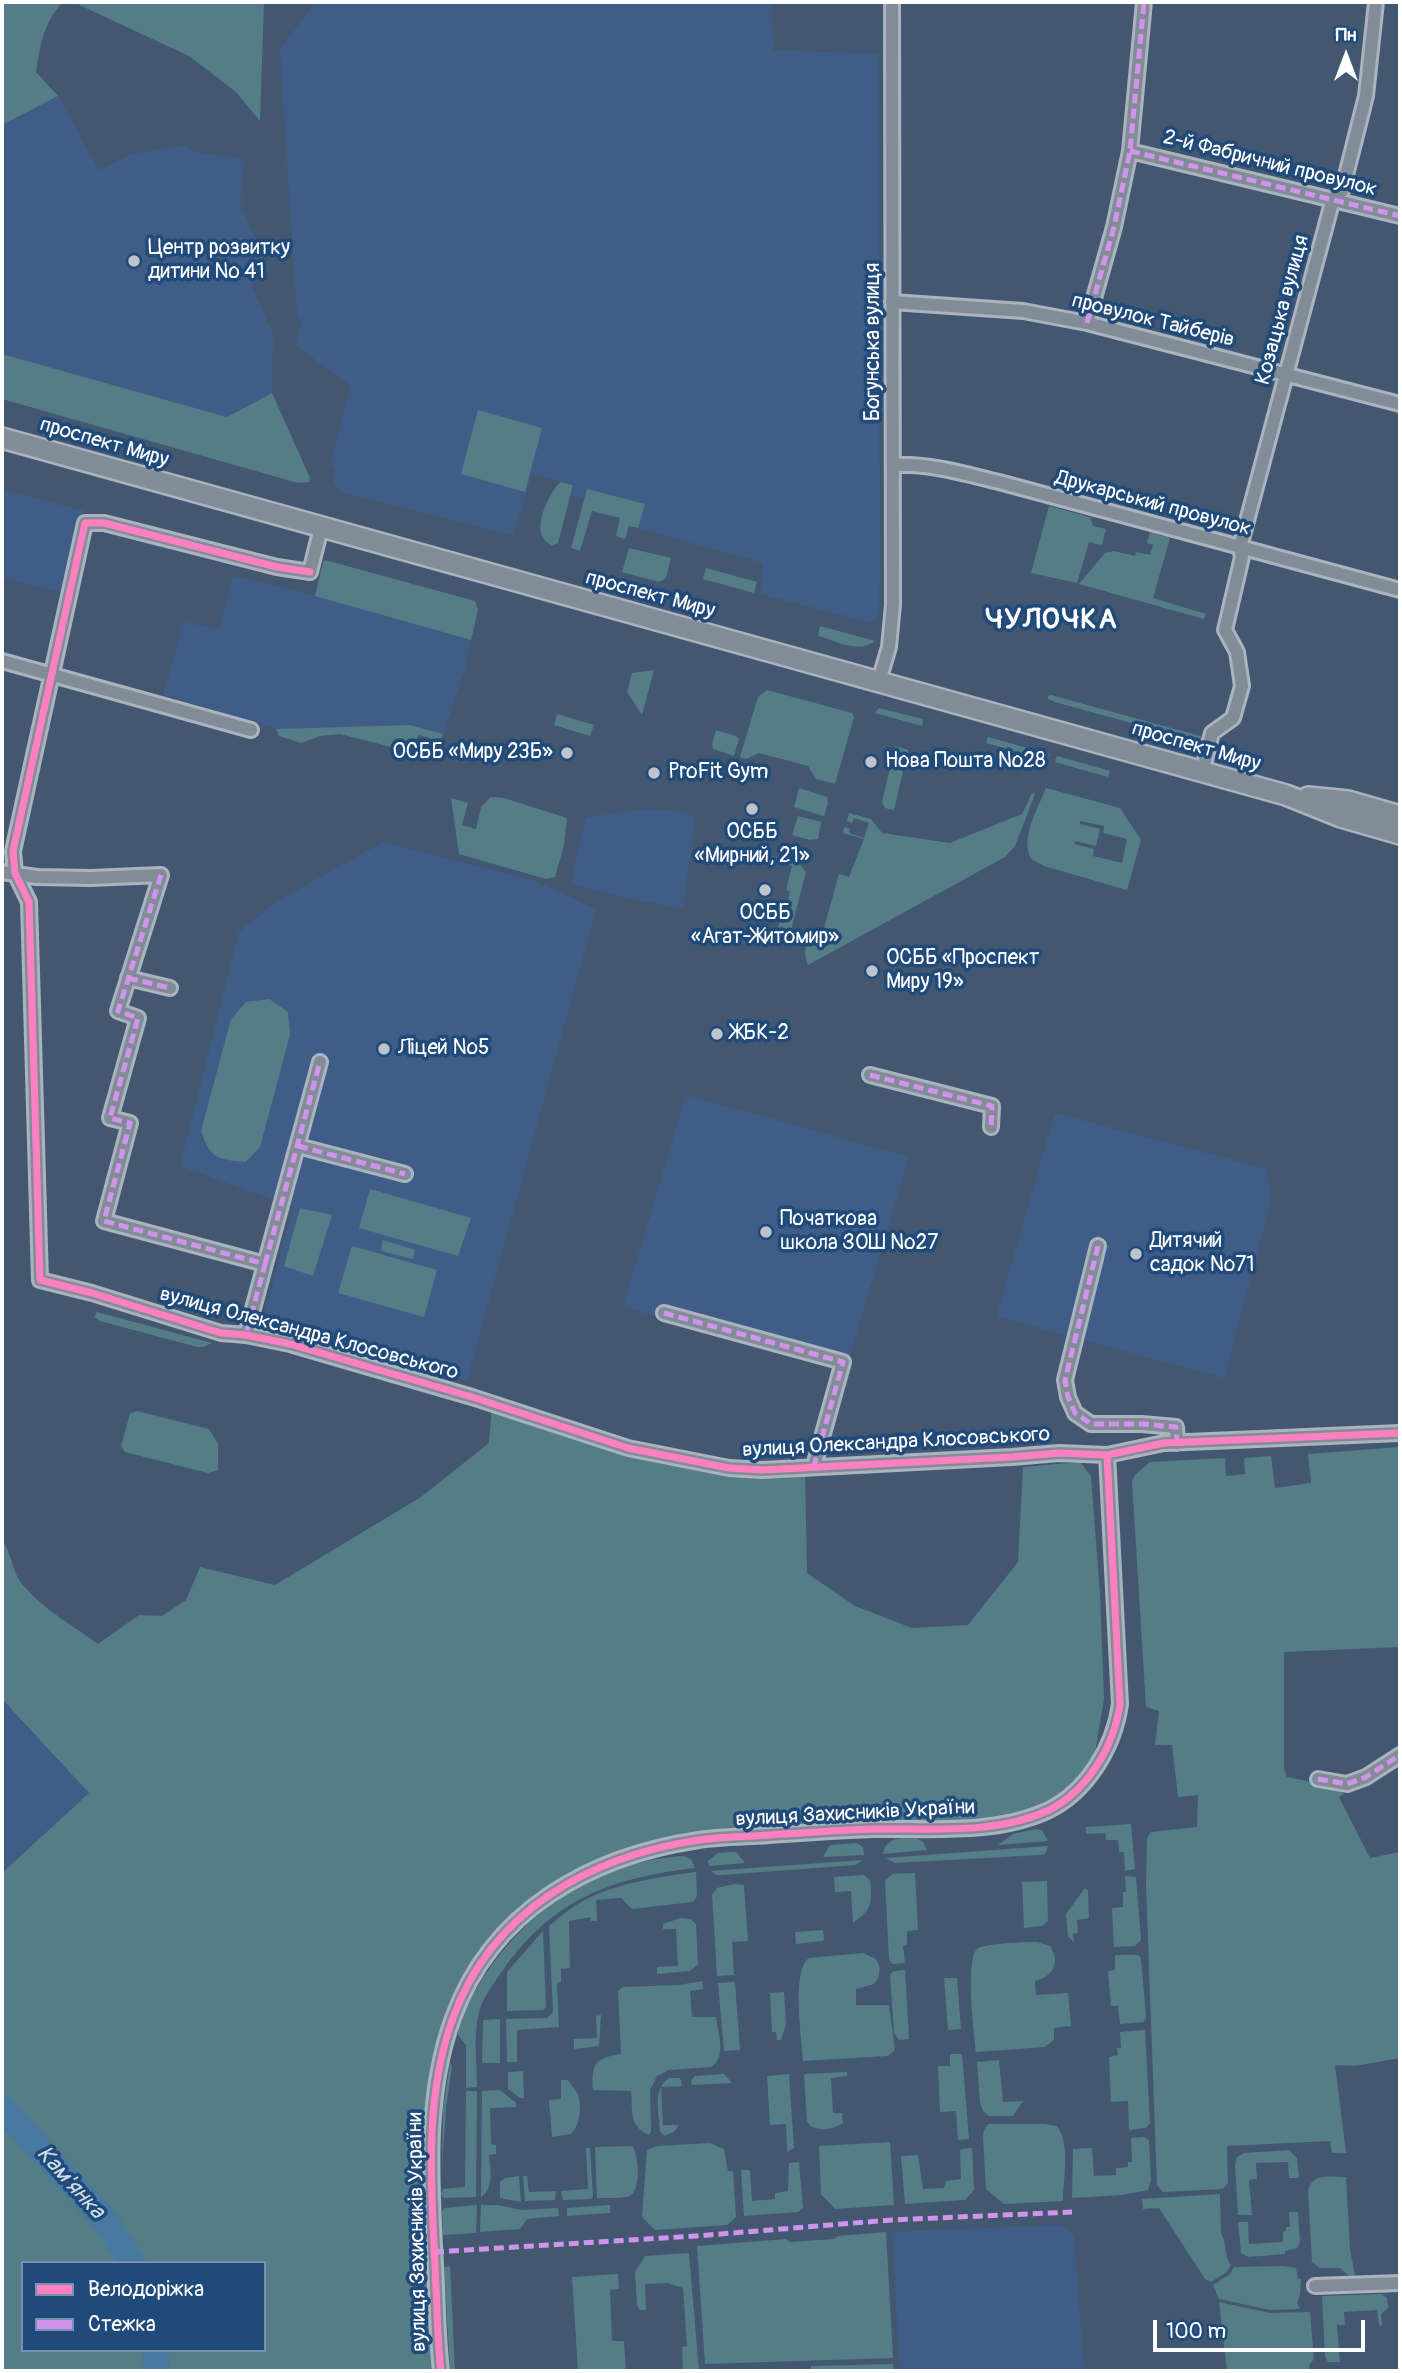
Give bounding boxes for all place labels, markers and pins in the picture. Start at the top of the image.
place label: Центр розвитку дитини № 41 [148,236,290,286]
marker: Центр розвитку дитини № 41 [126,253,142,269]
place label: ОСББ «Миру 23Б» [393,740,553,766]
marker: ОСББ «Миру 23Б» [559,745,575,761]
place label: Нова Пошта №28 [885,749,1046,775]
marker: Нова Пошта №28 [863,754,879,770]
place label: ProFit Gym [668,760,768,786]
marker: ProFit Gym [646,765,662,781]
marker: ОСББ «Мирний, 21» [744,801,760,817]
place label: ОСББ «Мирний, 21» [694,820,810,870]
marker: ОСББ «Агат-Житомир» [757,882,773,898]
place label: ОСББ «Агат-Житомир» [691,901,839,951]
place label: ОСББ «Проспект Миру 19» [886,946,1039,996]
marker: ОСББ «Проспект Миру 19» [864,963,880,979]
place label: ЖБК-2 [731,1021,789,1047]
marker: ЖБК-2 [709,1026,725,1042]
place label: Ліцей №5 [398,1036,489,1062]
marker: Ліцей №5 [376,1041,392,1057]
place label: Початкова школа ЗОШ №27 [780,1207,938,1257]
marker: Початкова школа ЗОШ №27 [758,1224,774,1240]
place label: Дитячий садок №71 [1150,1229,1254,1279]
marker: Дитячий садок №71 [1128,1246,1144,1262]

